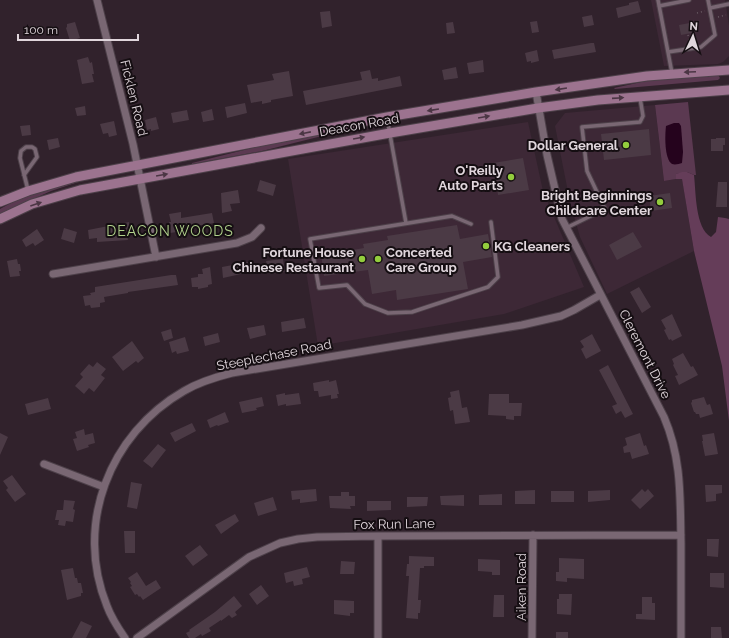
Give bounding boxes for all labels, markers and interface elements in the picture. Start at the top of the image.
scale bar [18,16,138,42]
north arrow [673,16,713,56]
text: N [689,20,698,33]
text: 100 m [24,23,58,37]
street label: Ficklen Road [117,58,151,138]
one-way arrow [684,69,696,76]
one-way arrow [555,86,567,92]
one-way arrow [612,95,625,102]
one-way arrow [427,107,439,113]
street label: Deacon Road [318,111,400,139]
one-way arrow [478,114,490,120]
one-way arrow [299,130,311,136]
one-way arrow [353,135,365,141]
place label: Dollar General [528,138,619,153]
marker: Dollar General [621,140,631,150]
place label: O'Reilly Auto Parts [439,163,504,193]
one-way arrow [156,172,168,178]
marker: O'Reilly Auto Parts [506,172,516,182]
place label: Bright Beginnings Childcare Center [541,188,653,218]
marker: Bright Beginnings Childcare Center [655,197,665,207]
one-way arrow [30,200,42,206]
district label: DEACON WOODS [106,223,234,239]
place label: KG Cleaners [494,239,571,254]
marker: KG Cleaners [481,241,491,251]
place label: Fortune House Chinese Restaurant [233,245,354,275]
place label: Concerted Care Group [386,245,457,275]
marker: Fortune House Chinese Restaurant [357,254,367,264]
marker: Concerted Care Group [373,254,383,264]
street label: Cleremont Drive [616,307,674,401]
street label: Steeplechase Road [215,337,333,373]
street label: Fox Run Lane [353,516,435,532]
street label: Aiken Road [514,553,529,621]

